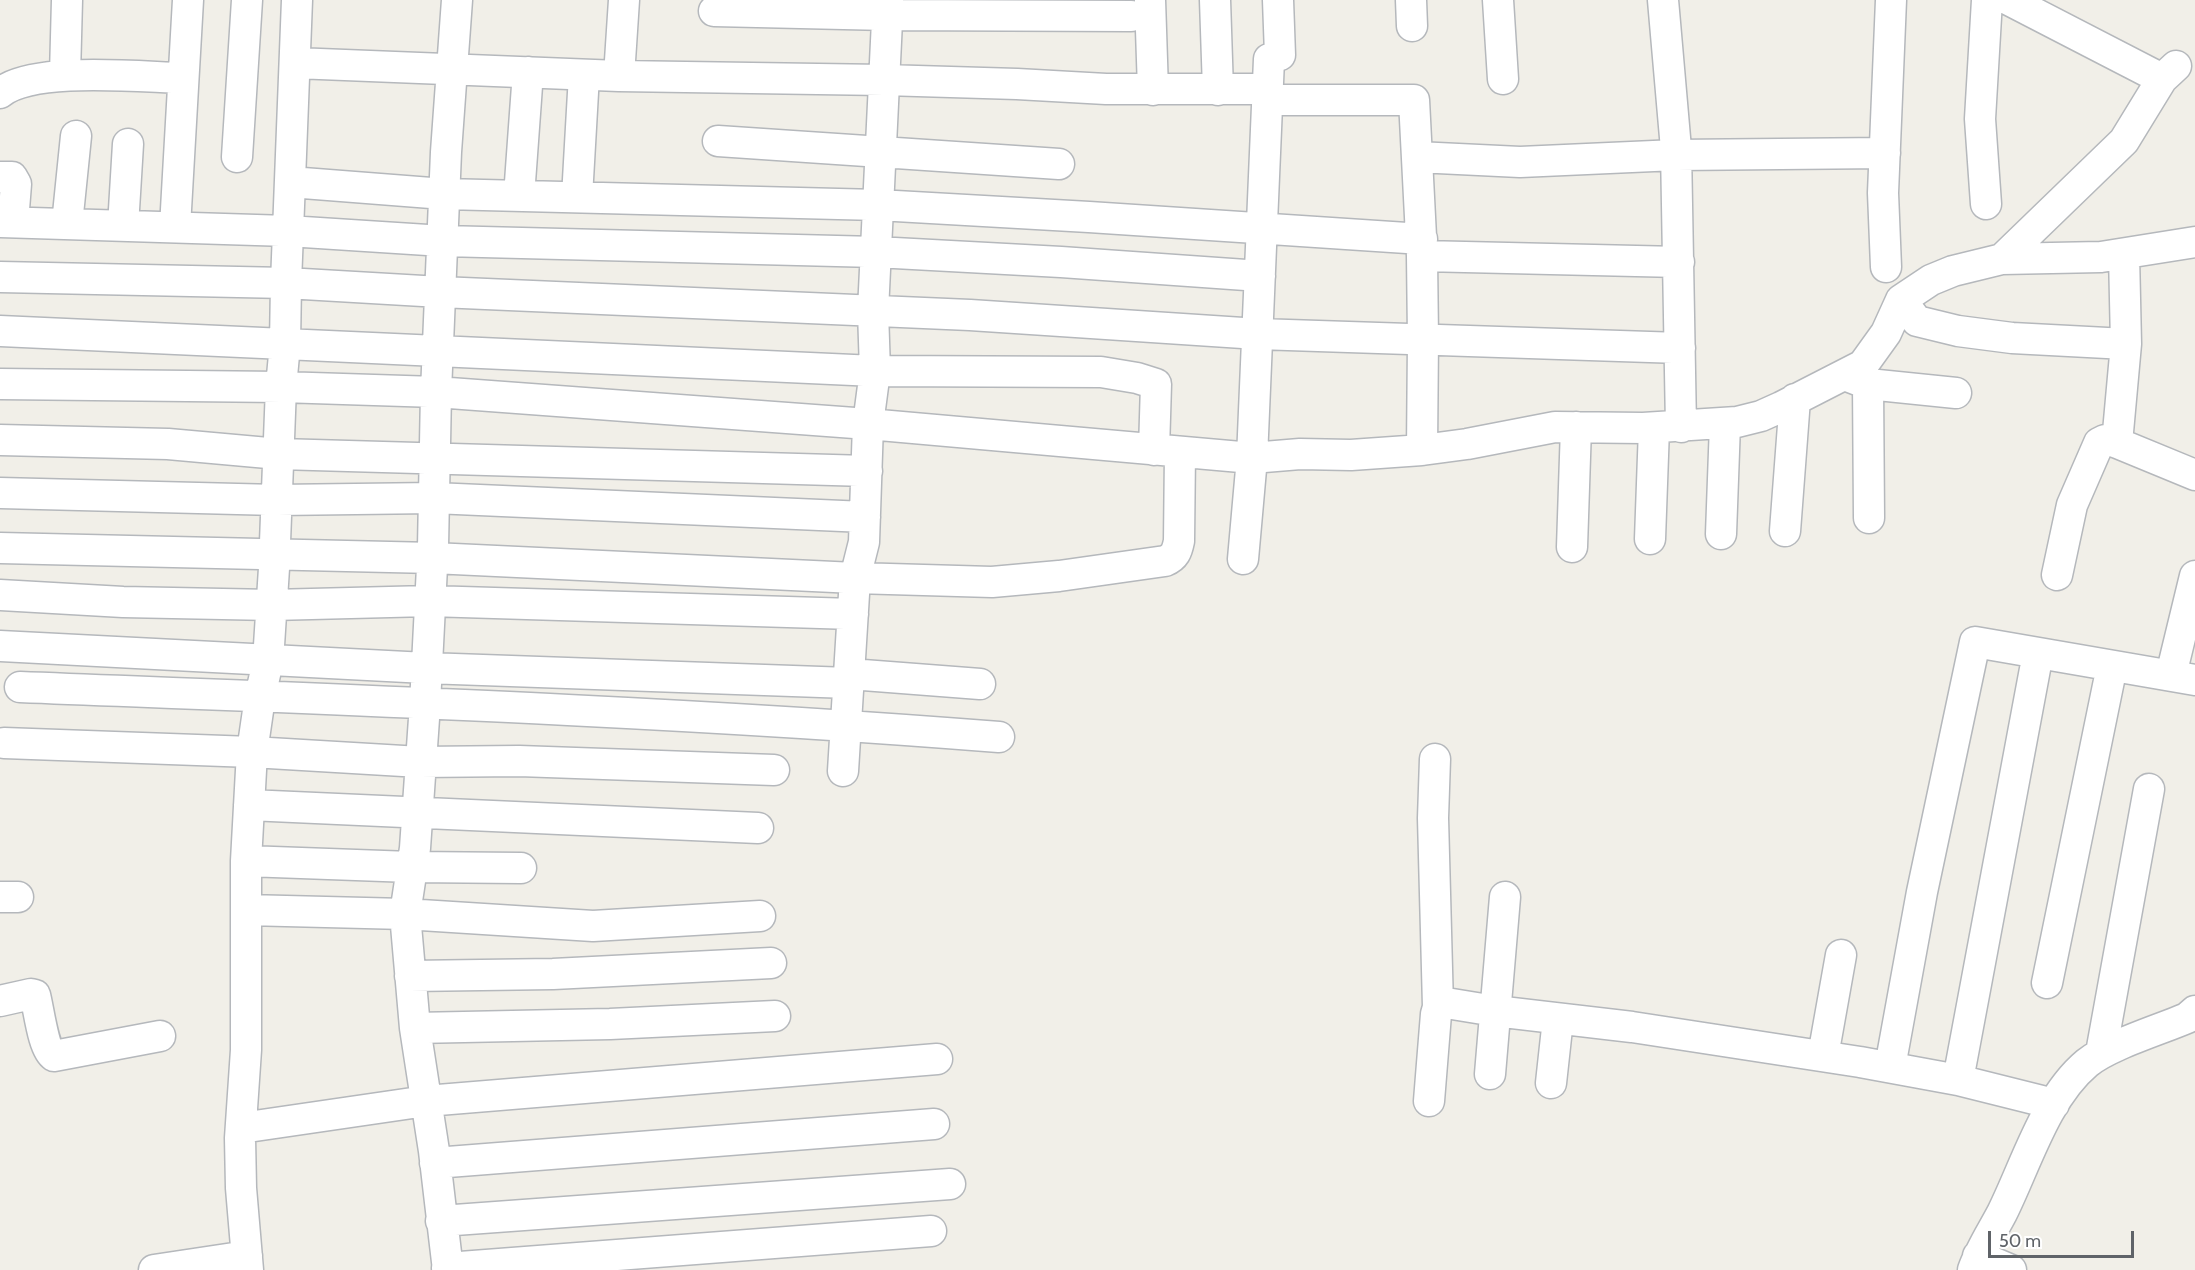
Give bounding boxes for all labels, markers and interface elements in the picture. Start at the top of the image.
scale bar [1991,1219,2136,1257]
text: 50 m [1999,1230,2041,1252]

